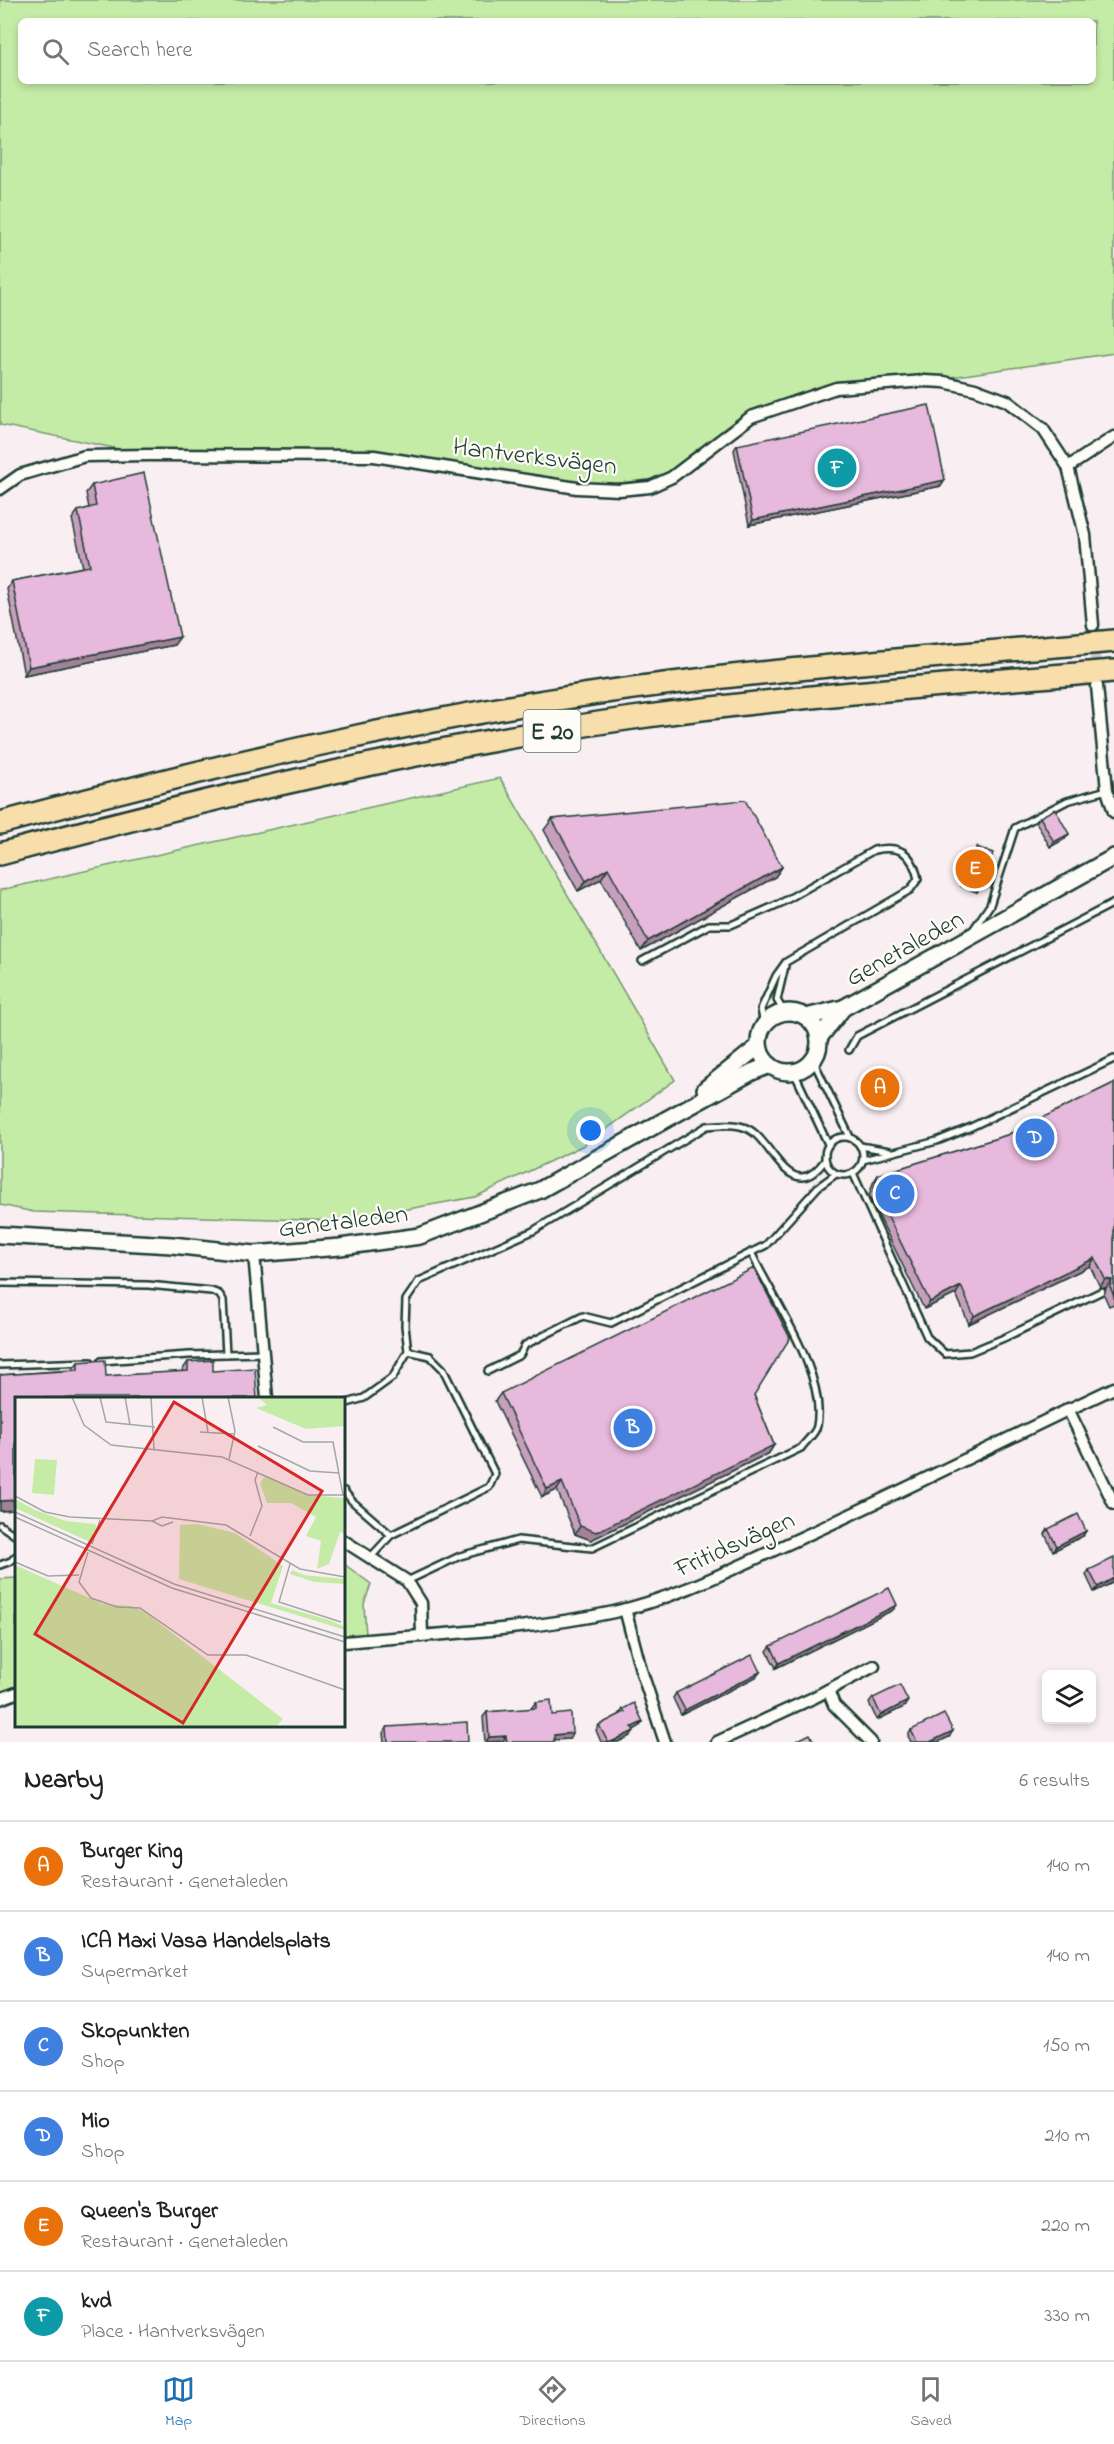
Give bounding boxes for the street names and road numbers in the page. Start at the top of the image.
street label: Hantverksvägen [450,429,619,487]
road number: E 20 [524,710,580,752]
street label: Genetaleden [839,901,972,998]
street label: Genetaleden [276,1196,410,1250]
street label: Fritidsvägen [668,1502,801,1590]

